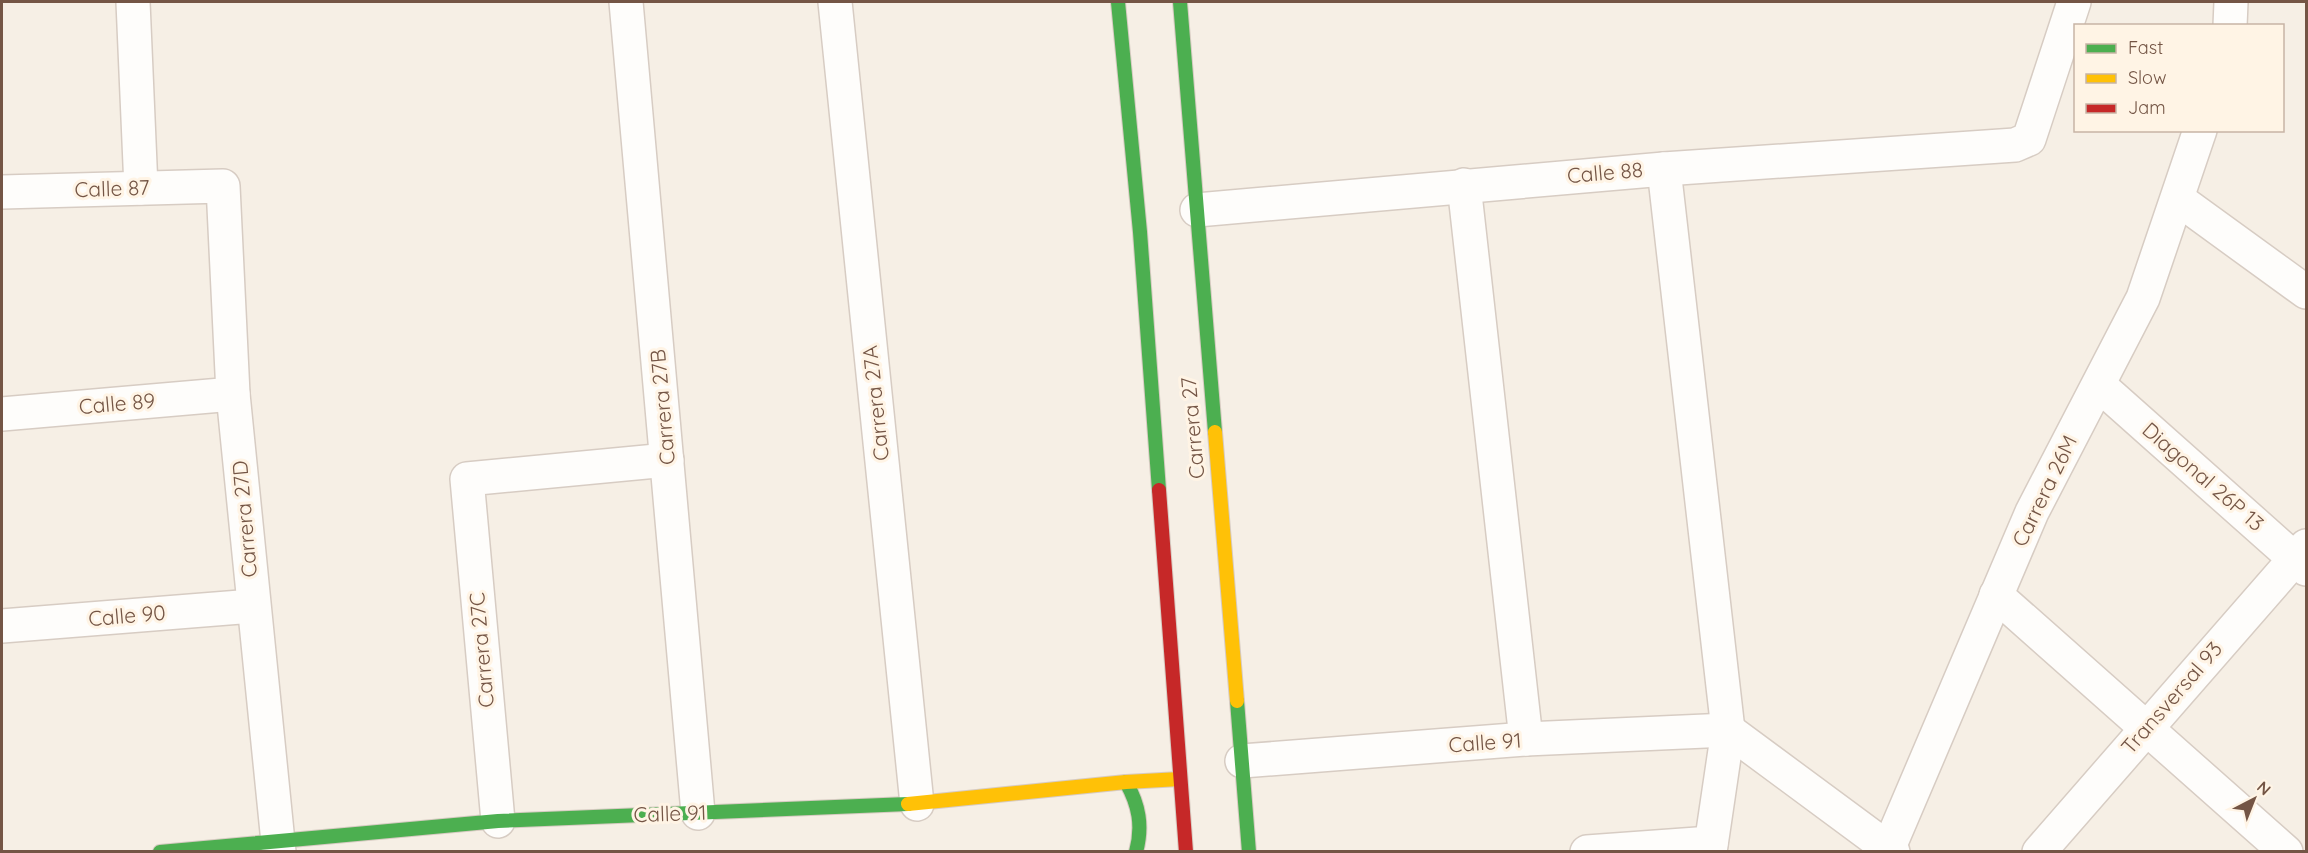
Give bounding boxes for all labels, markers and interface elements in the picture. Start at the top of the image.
legend [2074,24,2284,132]
text: Fast [2128,36,2163,59]
text: Slow [2128,66,2166,89]
text: Jam [2128,96,2166,119]
street label: Calle 88 [1566,156,1644,188]
street label: Calle 87 [74,174,150,202]
street label: Carrera 27A [856,344,894,462]
street label: Carrera 27B [644,348,680,466]
street label: Carrera 27 [1175,376,1209,480]
street label: Calle 89 [78,387,156,419]
street label: Diagonal 26P 13 [2137,416,2270,536]
street label: Carrera 26M [2006,431,2082,550]
street label: Carrera 27D [226,459,262,579]
street label: Carrera 27C [463,591,499,709]
street label: Calle 90 [87,599,167,631]
street label: Transversal 93 [2115,636,2227,759]
street label: Calle 91 [1448,726,1522,758]
north arrow [2224,769,2284,829]
text: N [2253,776,2275,799]
street label: Calle 91 [633,799,707,827]

